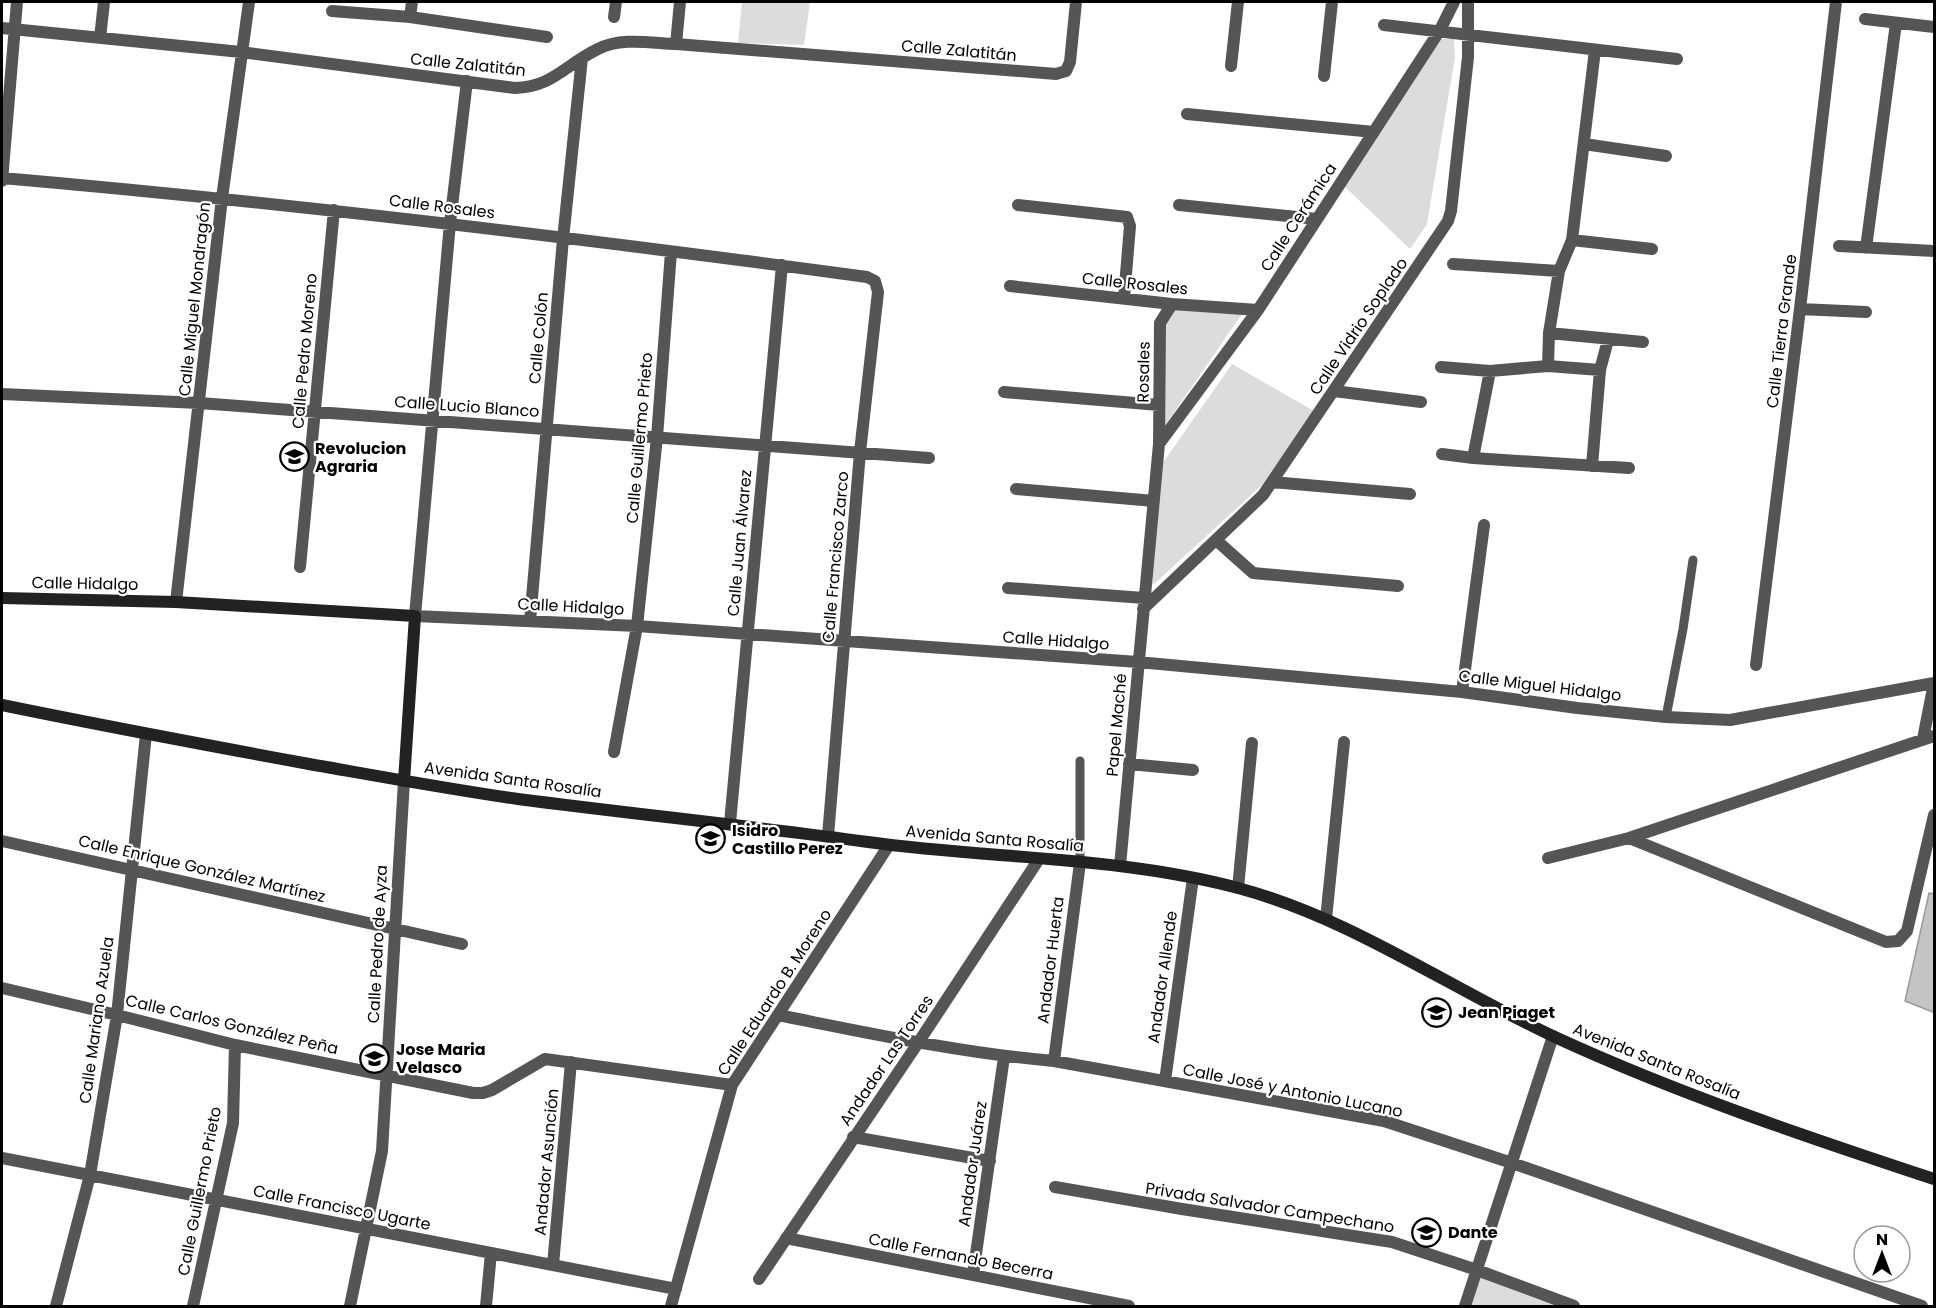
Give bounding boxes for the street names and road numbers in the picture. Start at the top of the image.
street label: Calle Zalatitán [900,34,1018,67]
street label: Calle Zalatitán [409,47,527,82]
street label: Calle Cerámica [1255,158,1342,276]
street label: Calle Rosales [388,189,496,224]
street label: Calle Miguel Mondragón [173,201,216,397]
street label: Calle Vidrio Soplado [1304,253,1413,400]
street label: Calle Tierra Grande [1761,253,1802,409]
street label: Calle Rosales [1081,266,1189,301]
street label: Calle Pedro Moreno [286,272,323,430]
street label: Calle Colón [523,291,554,385]
street label: Rosales [1131,341,1156,403]
street label: Calle Guillermo Prieto [621,351,658,525]
street label: Calle Lucio Blanco [394,390,540,423]
street label: Calle Juan Álvarez [722,469,757,617]
street label: Calle Francisco Zarco [817,470,854,644]
street label: Calle Hidalgo [31,571,139,596]
street label: Calle Hidalgo [517,592,625,621]
street label: Calle Hidalgo [1002,625,1110,656]
street label: Calle Miguel Hidalgo [1457,664,1623,707]
street label: Papel Maché [1101,672,1132,778]
street label: Avenida Santa Rosalía [423,756,603,803]
street label: Avenida Santa Rosalía [905,819,1085,858]
street label: Calle Enrique González Martínez [76,829,328,908]
street label: Calle Pedro de Ayza [362,864,393,1024]
street label: Andador Huerta [1031,895,1070,1025]
street label: Calle Eduardo B. Moreno [712,904,837,1080]
street label: Andador Allende [1142,909,1183,1045]
street label: Calle Mariano Azuela [73,935,120,1105]
street label: Calle Carlos González Peña [123,989,341,1060]
street label: Andador Las Torres [834,990,939,1130]
street label: Avenida Santa Rosalía [1570,1017,1744,1106]
street label: Calle José y Antonio Lucano [1181,1058,1405,1123]
street label: Andador Asunción [529,1087,564,1237]
street label: Andador Juárez [952,1100,993,1228]
street label: Calle Guillermo Prieto [172,1105,227,1278]
street label: Privada Salvador Campechano [1144,1176,1396,1239]
street label: Calle Francisco Ugarte [251,1179,433,1236]
street label: Calle Fernando Becerra [866,1227,1055,1286]

